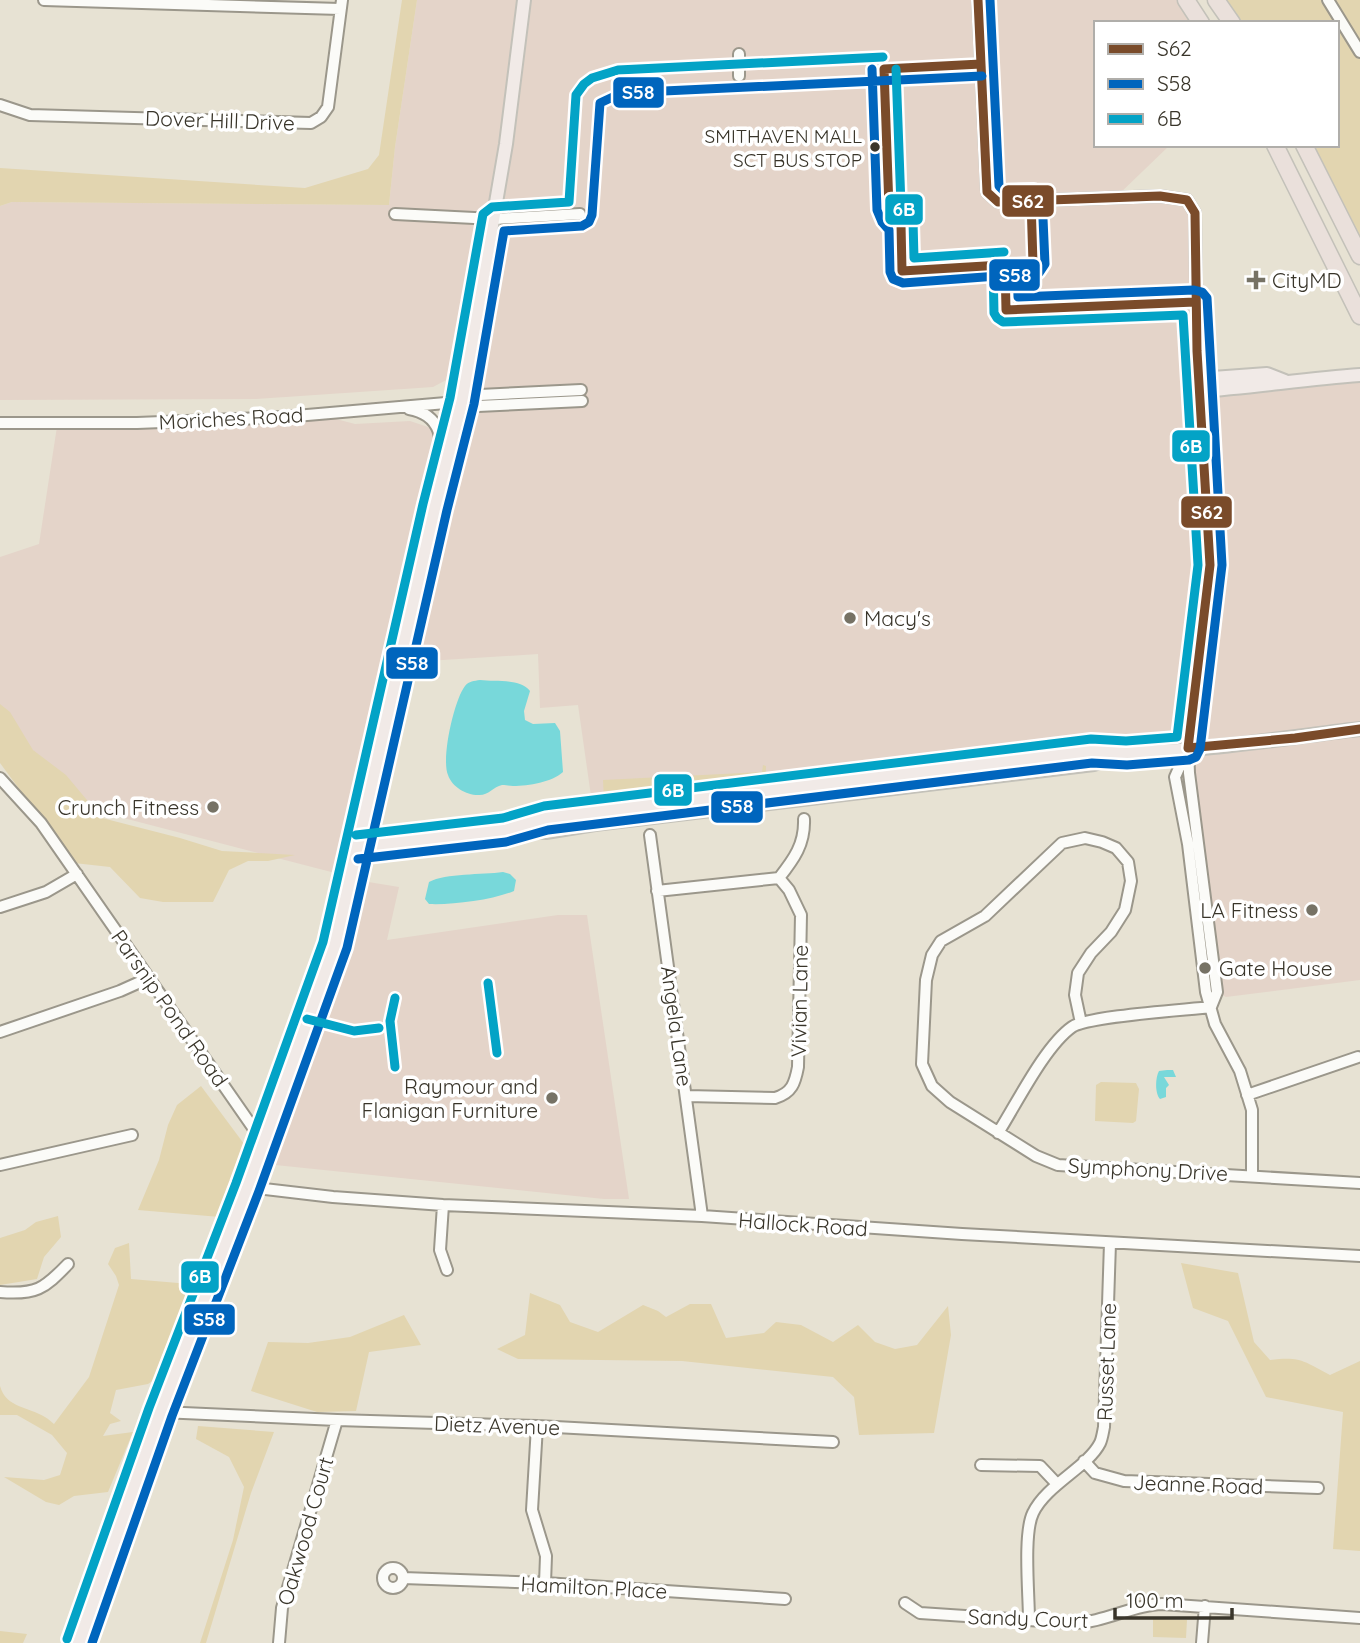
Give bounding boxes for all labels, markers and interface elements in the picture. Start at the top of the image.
legend [1094,21,1339,147]
text: S62 [1157,35,1192,61]
text: S58 [1157,70,1192,96]
line badge: S58 [612,76,665,109]
text: S58 [622,80,654,104]
street label: Dover Hill Drive [145,104,295,136]
text: 6B [1157,105,1182,131]
place label: SMITHAVEN MALL SCT BUS STOP [704,124,862,172]
marker: SMITHAVEN MALL SCT BUS STOP [868,140,882,154]
line badge: S62 [1001,184,1055,218]
text: S62 [1012,189,1044,213]
line badge: 6B [884,193,924,226]
text: 6B [893,197,915,221]
line badge: S58 [988,258,1041,292]
text: S58 [999,263,1031,287]
place label: CityMD [1272,267,1342,293]
marker: CityMD [1246,270,1266,290]
street label: Moriches Road [158,401,304,435]
line badge: 6B [1171,429,1211,463]
text: 6B [1180,434,1202,458]
line badge: S62 [1180,495,1233,529]
text: S62 [1191,500,1223,524]
place label: Macy's [864,605,931,631]
marker: Macy's [842,610,858,626]
line badge: S58 [385,646,439,680]
text: S58 [396,651,428,675]
line badge: 6B [653,773,693,807]
text: 6B [662,778,684,802]
line badge: S58 [710,790,764,824]
place label: Crunch Fitness [57,794,199,820]
text: S58 [721,794,753,818]
marker: Crunch Fitness [205,799,221,815]
place label: LA Fitness [1200,897,1298,923]
marker: LA Fitness [1304,902,1320,918]
street label: Parsnip Pond Road [106,924,234,1092]
street label: Vivian Lane [785,945,813,1057]
place label: Gate House [1219,955,1333,981]
marker: Gate House [1197,960,1213,976]
street label: Angela Lane [656,964,698,1088]
place label: Raymour and Flanigan Furniture [362,1073,538,1123]
marker: Raymour and Flanigan Furniture [544,1090,560,1106]
street label: Symphony Drive [1067,1152,1229,1186]
street label: Hallock Road [737,1206,869,1242]
line badge: 6B [180,1260,220,1294]
text: 6B [189,1264,211,1288]
line badge: S58 [183,1303,236,1336]
street label: Russet Lane [1091,1303,1121,1421]
text: S58 [193,1307,225,1331]
street label: Dietz Avenue [433,1410,561,1440]
street label: Oakwood Court [271,1454,339,1608]
street label: Jeanne Road [1132,1469,1264,1499]
street label: Hamilton Place [520,1570,668,1604]
scale bar [1115,1576,1232,1620]
text: 100 m [1126,1587,1184,1613]
street label: Sandy Court [967,1603,1089,1633]

